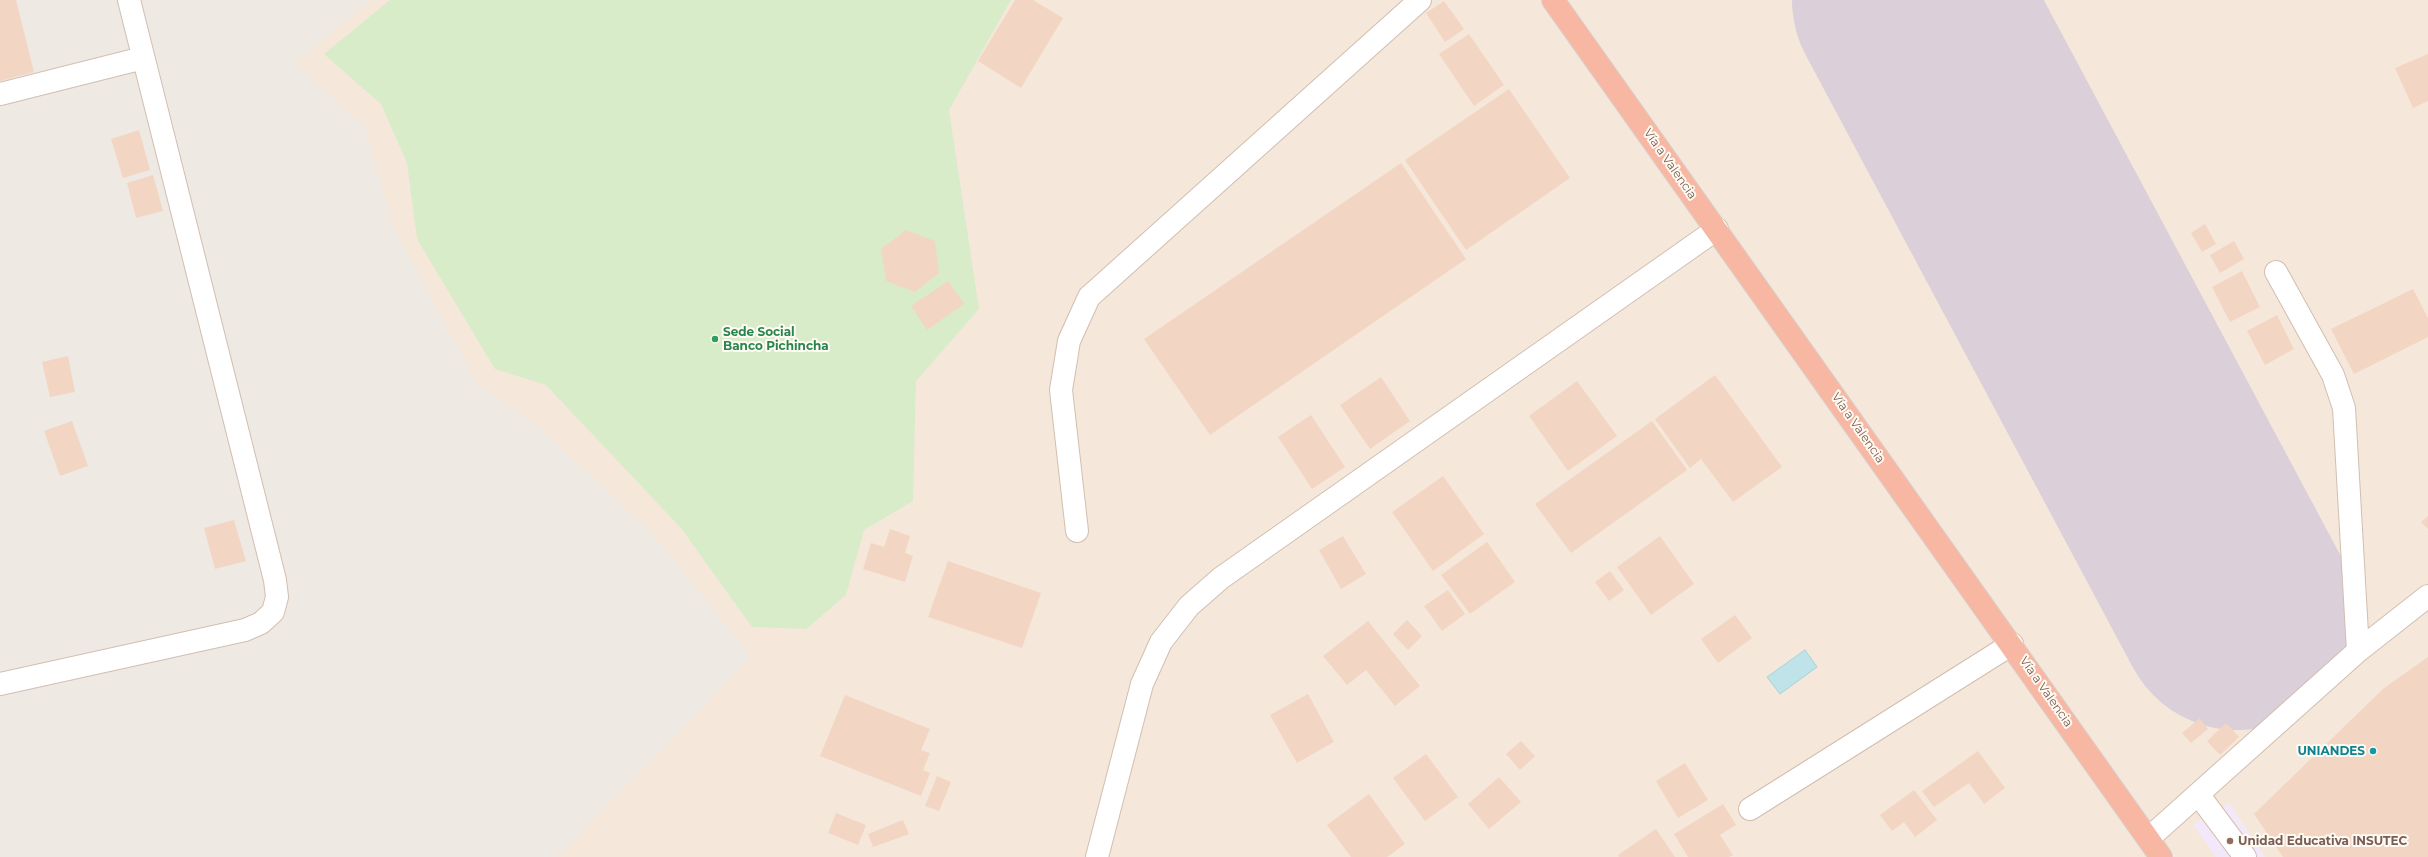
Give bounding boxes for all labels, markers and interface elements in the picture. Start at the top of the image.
street label: Vía a Valencia [1641,126,1699,202]
place label: Sede Social Banco Pichincha [723,325,829,353]
marker: Sede Social Banco Pichincha [710,334,720,344]
street label: Vía a Valencia [1829,390,1887,466]
street label: Vía a Valencia [2017,654,2075,730]
place label: UNIANDES [2297,744,2365,758]
marker: UNIANDES [2368,746,2378,756]
place label: Unidad Educativa INSUTEC [2238,834,2407,848]
marker: Unidad Educativa INSUTEC [2225,836,2235,846]

